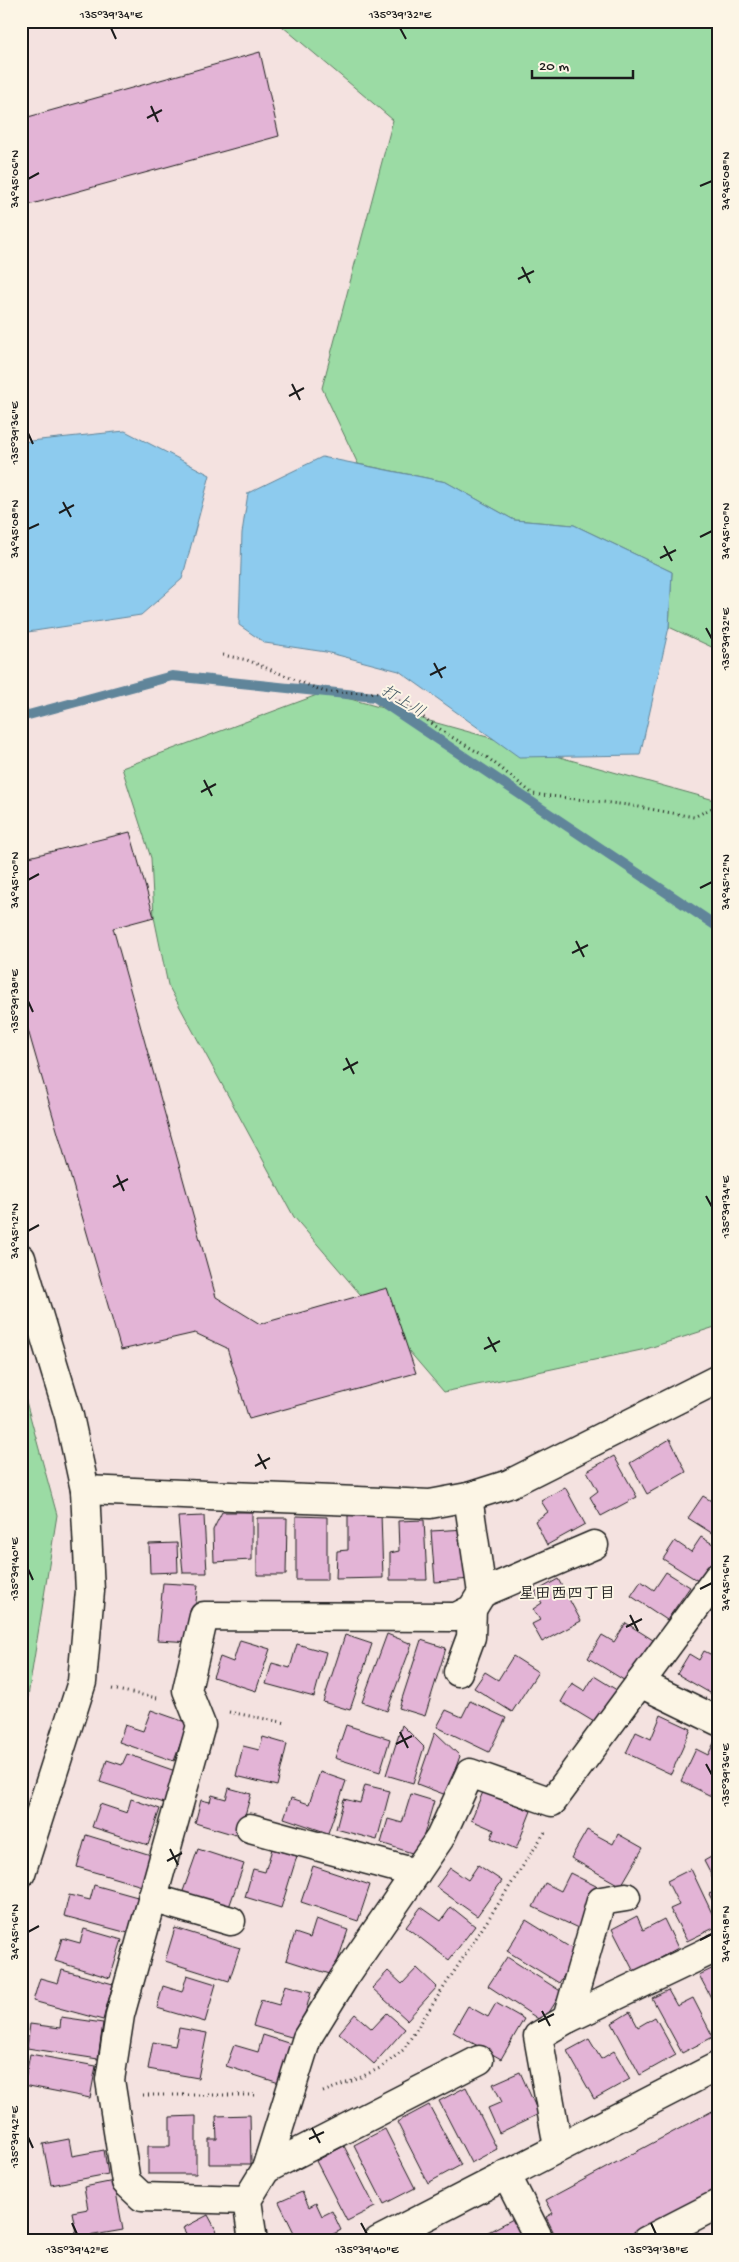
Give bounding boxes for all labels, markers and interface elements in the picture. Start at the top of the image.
text: 135°39'34"E [79,9,143,23]
text: 135°39'32"E [368,9,432,23]
scale bar [532,48,633,80]
text: 20 m [539,58,569,76]
text: 34°45'06"N [9,150,23,209]
text: 34°45'08"N [720,152,734,211]
text: 135°39'36"E [9,401,23,465]
text: 34°45'08"N [9,500,23,559]
text: 34°45'10"N [720,502,734,560]
text: 135°39'32"E [720,607,734,671]
water label: 打上川 [377,682,428,724]
text: 34°45'10"N [9,851,23,909]
text: 34°45'12"N [720,854,734,911]
text: 135°39'38"E [9,969,23,1034]
text: 135°39'34"E [720,1175,734,1239]
text: 34°45'12"N [9,1203,23,1260]
text: 135°39'40"E [9,1537,23,1602]
text: 34°45'16"N [720,1555,734,1612]
district label: 星田西四丁目 [519,1585,615,1605]
text: 135°39'36"E [720,1743,734,1807]
text: 34°45'16"N [9,1904,23,1961]
text: 34°45'18"N [720,1906,734,1963]
text: 135°39'42"E [9,2105,23,2169]
text: 135°39'42"E [45,2244,109,2258]
text: 135°39'40"E [334,2244,399,2258]
text: 135°39'38"E [623,2244,688,2258]

